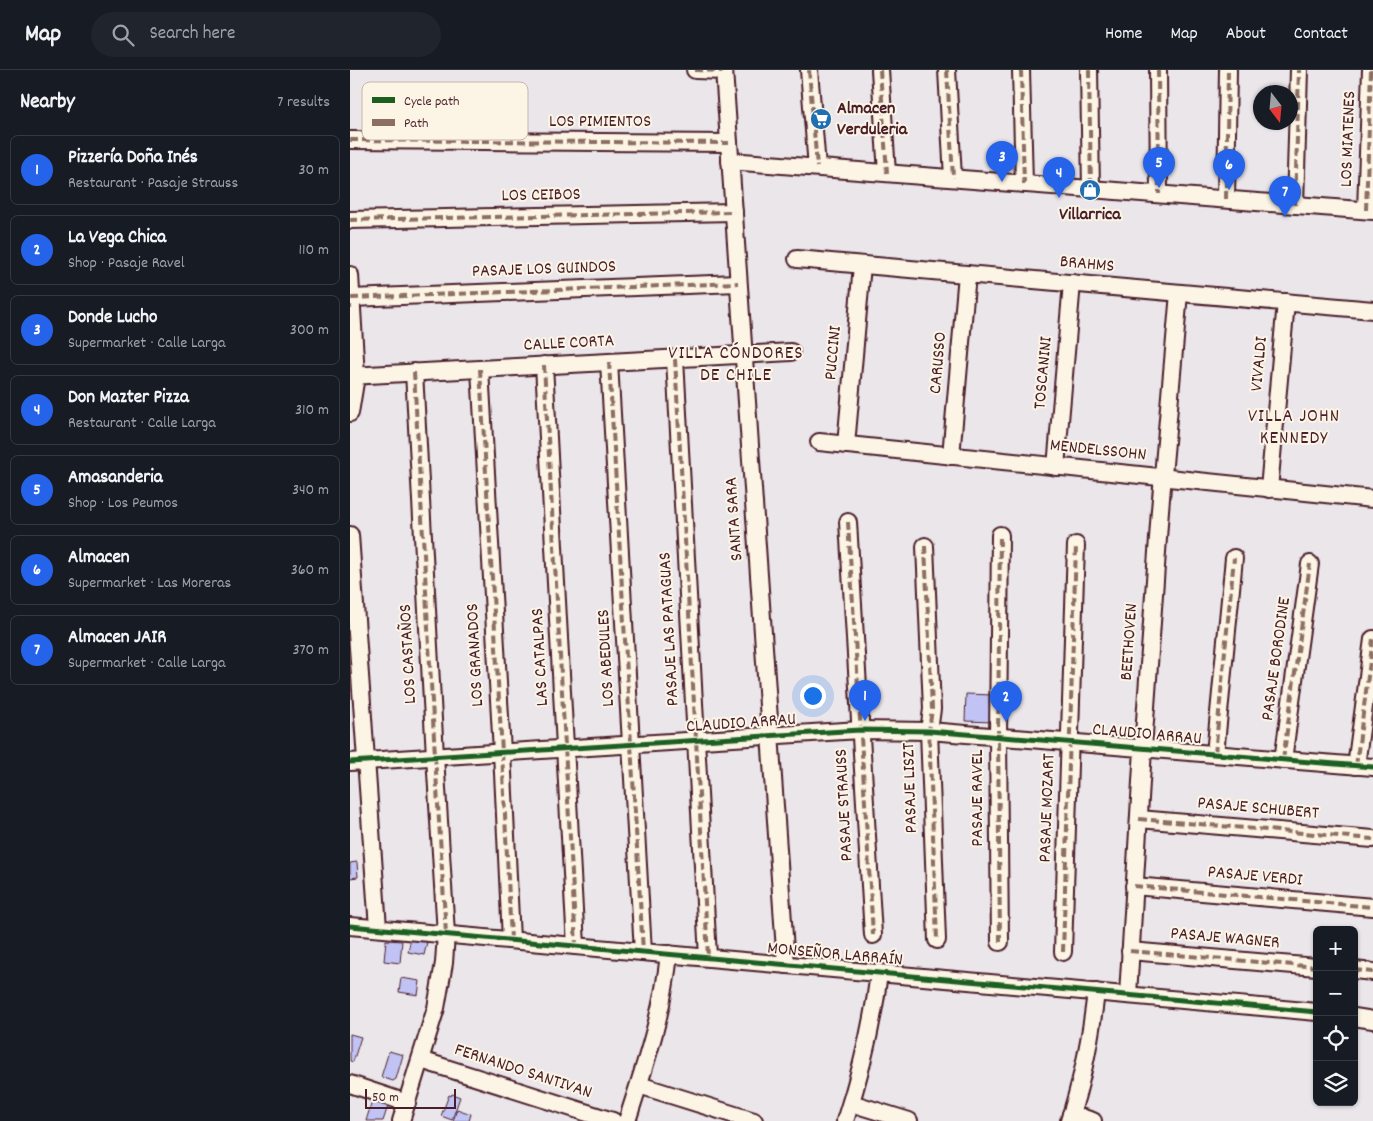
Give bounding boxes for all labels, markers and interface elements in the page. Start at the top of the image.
search box [91,12,441,57]
text: Map [25,18,61,52]
icon: search [109,21,137,49]
text: Search here [149,21,235,48]
text: Home [1105,22,1142,47]
text: Map [1170,22,1198,47]
text: About [1226,22,1266,47]
text: Contact [1294,22,1348,47]
legend [362,82,528,140]
north arrow [1253,85,1298,130]
text: Nearby [20,88,75,118]
street label: LOS MIATENES [1335,90,1363,187]
text: 7 results [277,91,330,114]
text: Cycle path [404,92,460,112]
place label: Almacen Verduleria [837,97,908,143]
supermarket icon: Almacen Verduleria [809,107,833,131]
street label: LOS PIMIENTOS [549,110,651,135]
text: Path [404,114,429,134]
pin: 3 [986,141,1018,182]
text: Pizzería Doña Inés [68,145,198,172]
pin: 5 [1143,147,1175,188]
pin: 6 [1213,149,1245,190]
pin: 4 [1043,157,1075,198]
text: 1 [35,159,39,182]
text: 30 m [299,159,329,182]
text: Restaurant · Pasaje Strauss [68,172,238,195]
pin: 7 [1269,176,1301,217]
shop icon: Villarrica [1078,178,1102,202]
street label: LOS CEIBOS [501,183,581,209]
place label: Villarrica [1059,203,1121,228]
text: La Vega Chica [68,225,166,252]
text: 2 [34,239,41,262]
text: 110 m [299,239,329,262]
street label: BRAHMS [1059,250,1115,280]
text: Shop · Pasaje Ravel [68,252,185,275]
street label: PASAJE LOS GUINDOS [472,255,617,285]
text: Donde Lucho [68,305,157,332]
text: 3 [33,319,41,342]
text: 300 m [290,319,329,342]
street label: PUCCINI [819,324,849,381]
street label: CALLE CORTA [523,329,615,359]
street label: CARUSSO [924,331,954,395]
text: Supermarket · Calle Larga [68,332,225,355]
street label: TOSCANINI [1028,335,1060,411]
street label: VIVALDI [1245,335,1275,392]
district label: VILLA CÓNDORES DE CHILE [668,341,804,390]
text: Don Mazter Pizza [68,385,189,412]
text: 4 [34,399,40,422]
text: 310 m [295,399,329,422]
district label: VILLA JOHN KENNEDY [1248,404,1340,453]
text: Restaurant · Calle Larga [68,412,216,435]
street label: MENDELSSOHN [1049,434,1147,468]
text: Amasanderia [68,465,163,492]
street label: SANTA SARA [720,476,750,562]
text: 5 [33,479,41,502]
text: 340 m [292,479,329,502]
text: Shop · Los Peumos [68,492,178,515]
text: Almacen [68,545,130,572]
street label: PASAJE LAS PATAGUAS [653,551,687,707]
text: 6 [33,559,41,582]
text: 360 m [291,559,329,582]
text: Supermarket · Las Moreras [68,572,231,595]
street label: PASAJE BORODINE [1256,596,1298,722]
street label: LOS GRANADOS [461,602,491,707]
street label: LOS CASTAÑOS [394,603,424,705]
street label: BEETHOVEN [1115,603,1145,681]
street label: LAS CATALPAS [526,607,556,707]
street label: LOS ABEDULES [592,608,622,707]
text: Almacen JAIR [68,625,166,652]
text: 7 [34,639,40,662]
text: 370 m [292,639,329,662]
text: Supermarket · Calle Larga [68,652,225,675]
pin: 1 [849,680,881,721]
pin: 2 [990,681,1022,722]
your location [800,683,826,709]
street label: CLAUDIO ARRAU [685,708,797,740]
street label: CLAUDIO ARRAU [1091,718,1203,752]
street label: PASAJE LISZT [897,742,925,834]
street label: PASAJE STRAUSS [830,748,860,862]
street label: PASAJE RAVEL [966,749,991,847]
street label: PASAJE MOZART [1034,753,1062,863]
street label: PASAJE SCHUBERT [1196,791,1320,827]
street label: PASAJE VERDI [1207,860,1304,894]
street label: PASAJE WAGNER [1169,922,1281,956]
map controls [1313,926,1358,1106]
button: + [1313,926,1358,971]
street label: MONSEÑOR LARRAÍN [766,937,904,973]
button: − [1313,971,1358,1016]
button: locate [1313,1016,1358,1061]
street label: FERNANDO SANTIVAN [451,1038,595,1106]
button: layers [1313,1061,1358,1106]
scale bar [365,1086,456,1109]
text: 50 m [372,1088,399,1108]

